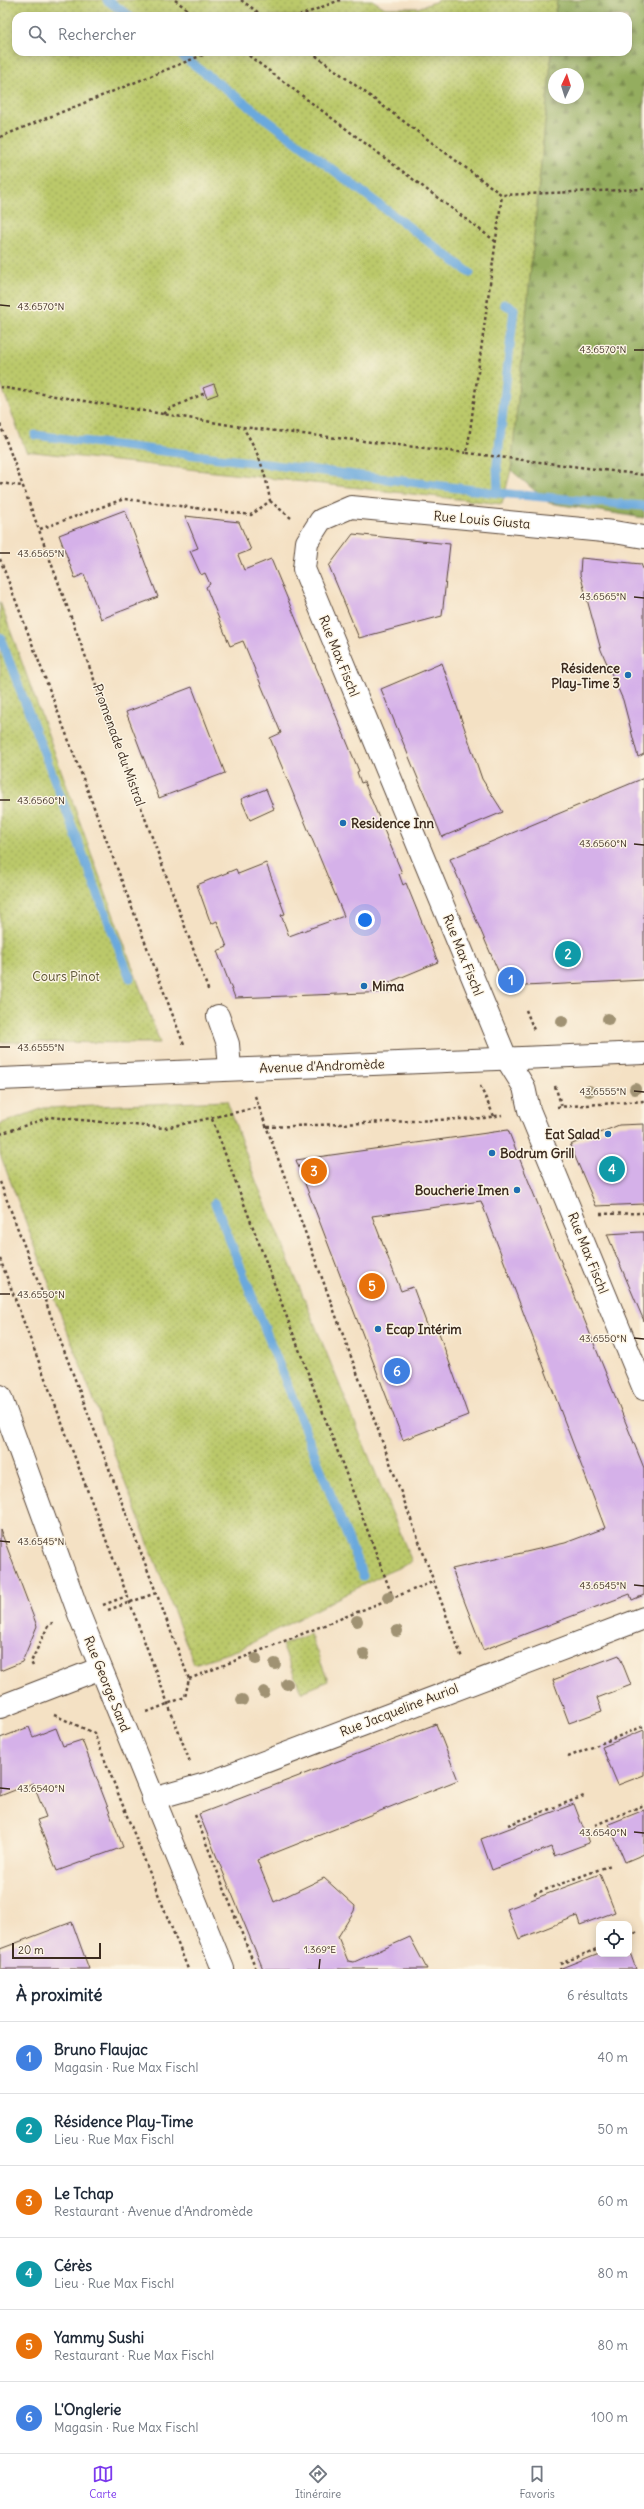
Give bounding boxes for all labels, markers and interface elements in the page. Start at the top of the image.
search box [12,12,632,56]
icon: search [26,23,48,45]
text: Rechercher [58,25,136,44]
north arrow [548,68,584,104]
text: 43.6570°N [18,300,64,313]
text: 43.6570°N [580,343,626,356]
street label: Rue Louis Giusta [433,507,531,533]
text: 43.6565°N [18,547,64,560]
text: 43.6565°N [580,590,626,603]
street label: Rue Max Fischl [315,613,363,699]
place label: Résidence Play-Time 3 [551,660,620,692]
marker: Résidence Play-Time 3 [623,670,633,680]
street label: Promenade du Mistral [89,682,149,808]
text: 43.6560°N [17,794,65,807]
place label: Residence Inn [351,815,435,832]
marker: Residence Inn [338,818,348,828]
text: 43.6560°N [579,837,627,850]
your location [355,910,375,930]
street label: Rue Max Fischl [439,912,487,998]
pin: 2 [555,939,581,969]
pin: 1 [498,965,524,995]
park label: Cours Pinot [32,968,100,985]
place label: Mima [372,978,405,995]
marker: Mima [359,981,369,991]
text: 43.6555°N [18,1041,64,1054]
street label: Avenue d'Andromède [259,1055,385,1077]
text: 43.6555°N [580,1085,626,1098]
place label: Eat Salad [545,1126,600,1143]
marker: Eat Salad [603,1129,613,1139]
place label: Bodrum Grill [500,1145,574,1162]
marker: Bodrum Grill [487,1148,497,1158]
pin: 4 [599,1154,625,1184]
pin: 3 [301,1156,327,1186]
place label: Boucherie Imen [415,1182,509,1199]
marker: Boucherie Imen [512,1185,522,1195]
street label: Rue Max Fischl [564,1210,612,1296]
pin: 5 [359,1271,385,1301]
text: 43.6550°N [17,1288,65,1301]
place label: Ecap Intérim [386,1321,462,1338]
marker: Ecap Intérim [373,1324,383,1334]
text: 43.6550°N [579,1332,627,1345]
pin: 6 [384,1356,410,1386]
text: 43.6545°N [18,1535,64,1548]
text: 43.6545°N [580,1579,626,1592]
street label: Rue George Sand [80,1634,134,1735]
street label: Rue Jacqueline Auriol [337,1680,461,1740]
text: 43.6540°N [17,1782,65,1795]
text: 43.6540°N [579,1826,627,1839]
map controls [596,1921,632,1957]
button: locate [596,1921,632,1957]
scale bar [12,1941,101,1960]
text: 20 m [18,1943,44,1957]
text: 1.369°E [304,1943,336,1956]
text: À proximité [16,1984,102,2006]
text: 6 résultats [567,1987,628,2004]
text: Bruno Flaujac [54,2040,148,2059]
text: 1 [26,2049,32,2066]
text: 40 m [597,2049,628,2066]
text: Magasin · Rue Max Fischl [54,2059,198,2076]
text: Résidence Play-Time [54,2112,193,2131]
text: 2 [25,2121,33,2138]
text: 50 m [597,2121,628,2138]
text: Lieu · Rue Max Fischl [54,2131,174,2148]
text: Le Tchap [54,2184,114,2203]
text: 3 [25,2193,33,2210]
text: 60 m [597,2193,628,2210]
text: Restaurant · Avenue d'Andromède [54,2203,253,2220]
text: Cérès [54,2256,92,2275]
text: 4 [25,2265,33,2282]
text: 80 m [597,2265,628,2282]
text: Lieu · Rue Max Fischl [54,2275,174,2292]
text: Yammy Sushi [54,2328,144,2347]
text: 5 [25,2337,33,2354]
text: 80 m [597,2337,628,2354]
text: Restaurant · Rue Max Fischl [54,2347,214,2364]
text: L'Onglerie [54,2400,121,2419]
text: 6 [25,2409,33,2426]
text: 100 m [591,2409,628,2426]
text: Magasin · Rue Max Fischl [54,2419,198,2436]
tab: Carte [89,2463,117,2501]
tab: Itinéraire [295,2463,341,2501]
tab: Favoris [519,2463,555,2501]

